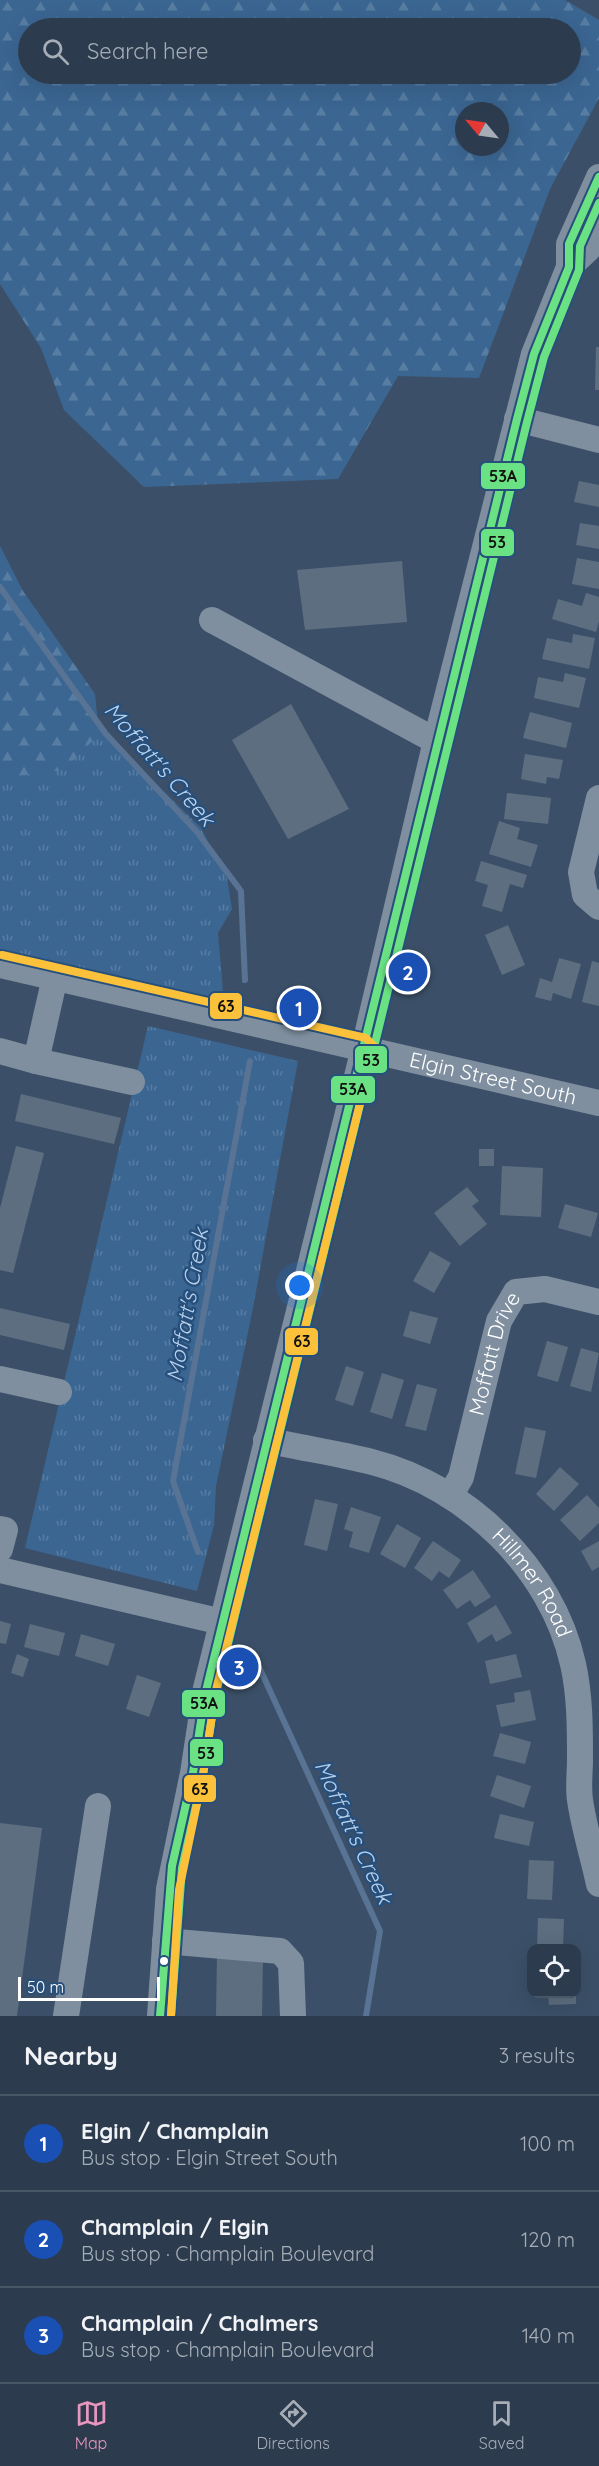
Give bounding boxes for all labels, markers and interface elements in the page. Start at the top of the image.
search box [18,18,581,84]
icon: search [39,35,72,68]
text: Search here [87,37,208,65]
north arrow [455,102,509,156]
line badge: 53A [480,462,526,490]
text: 53A [489,466,518,486]
line badge: 53 [480,528,515,557]
text: 53 [488,532,506,552]
water label: Moffatt's Creek [99,696,223,833]
pin: 2 [388,950,428,994]
pin: 1 [280,986,318,1030]
line badge: 63 [209,992,243,1020]
text: 63 [217,996,235,1016]
line badge: 53 [354,1045,388,1074]
street label: Elgin Street South [407,1046,579,1109]
text: 53 [362,1050,380,1070]
line badge: 53A [330,1075,376,1104]
text: 53A [339,1079,368,1099]
water label: Moffatt's Creek [160,1224,215,1384]
your location [285,1271,314,1300]
street label: Moffatt Drive [462,1287,525,1418]
line badge: 63 [284,1327,319,1356]
text: 63 [293,1331,311,1351]
street label: Hillmer Road [487,1522,578,1641]
pin: 3 [220,1644,258,1690]
line badge: 53A [181,1689,226,1718]
text: 53A [190,1693,219,1713]
line badge: 53 [189,1738,224,1767]
text: 53 [197,1743,215,1763]
water label: Moffatt's Creek [309,1756,400,1910]
line badge: 63 [183,1774,217,1803]
text: 63 [191,1779,209,1799]
map controls [527,1944,581,1998]
button: locate [527,1944,581,1998]
unlabelled marker [158,1955,170,1967]
scale bar [18,1974,160,2002]
text: 50 m [27,1977,64,1997]
text: Nearby [24,2039,118,2072]
text: 3 results [499,2043,575,2068]
text: Elgin / Champlain [81,2117,269,2145]
text: 1 [40,2131,47,2156]
text: 100 m [520,2131,575,2156]
text: Bus stop · Elgin Street South [81,2145,338,2170]
text: Champlain / Elgin [81,2213,269,2241]
text: 2 [38,2227,49,2252]
text: 120 m [521,2227,575,2252]
text: Bus stop · Champlain Boulevard [81,2241,374,2266]
text: Champlain / Chalmers [81,2309,318,2337]
text: 3 [38,2323,49,2348]
text: 140 m [522,2323,575,2348]
text: Bus stop · Champlain Boulevard [81,2337,374,2362]
tab: Map [75,2397,108,2453]
tab: Directions [257,2397,330,2453]
tab: Saved [479,2397,524,2453]

